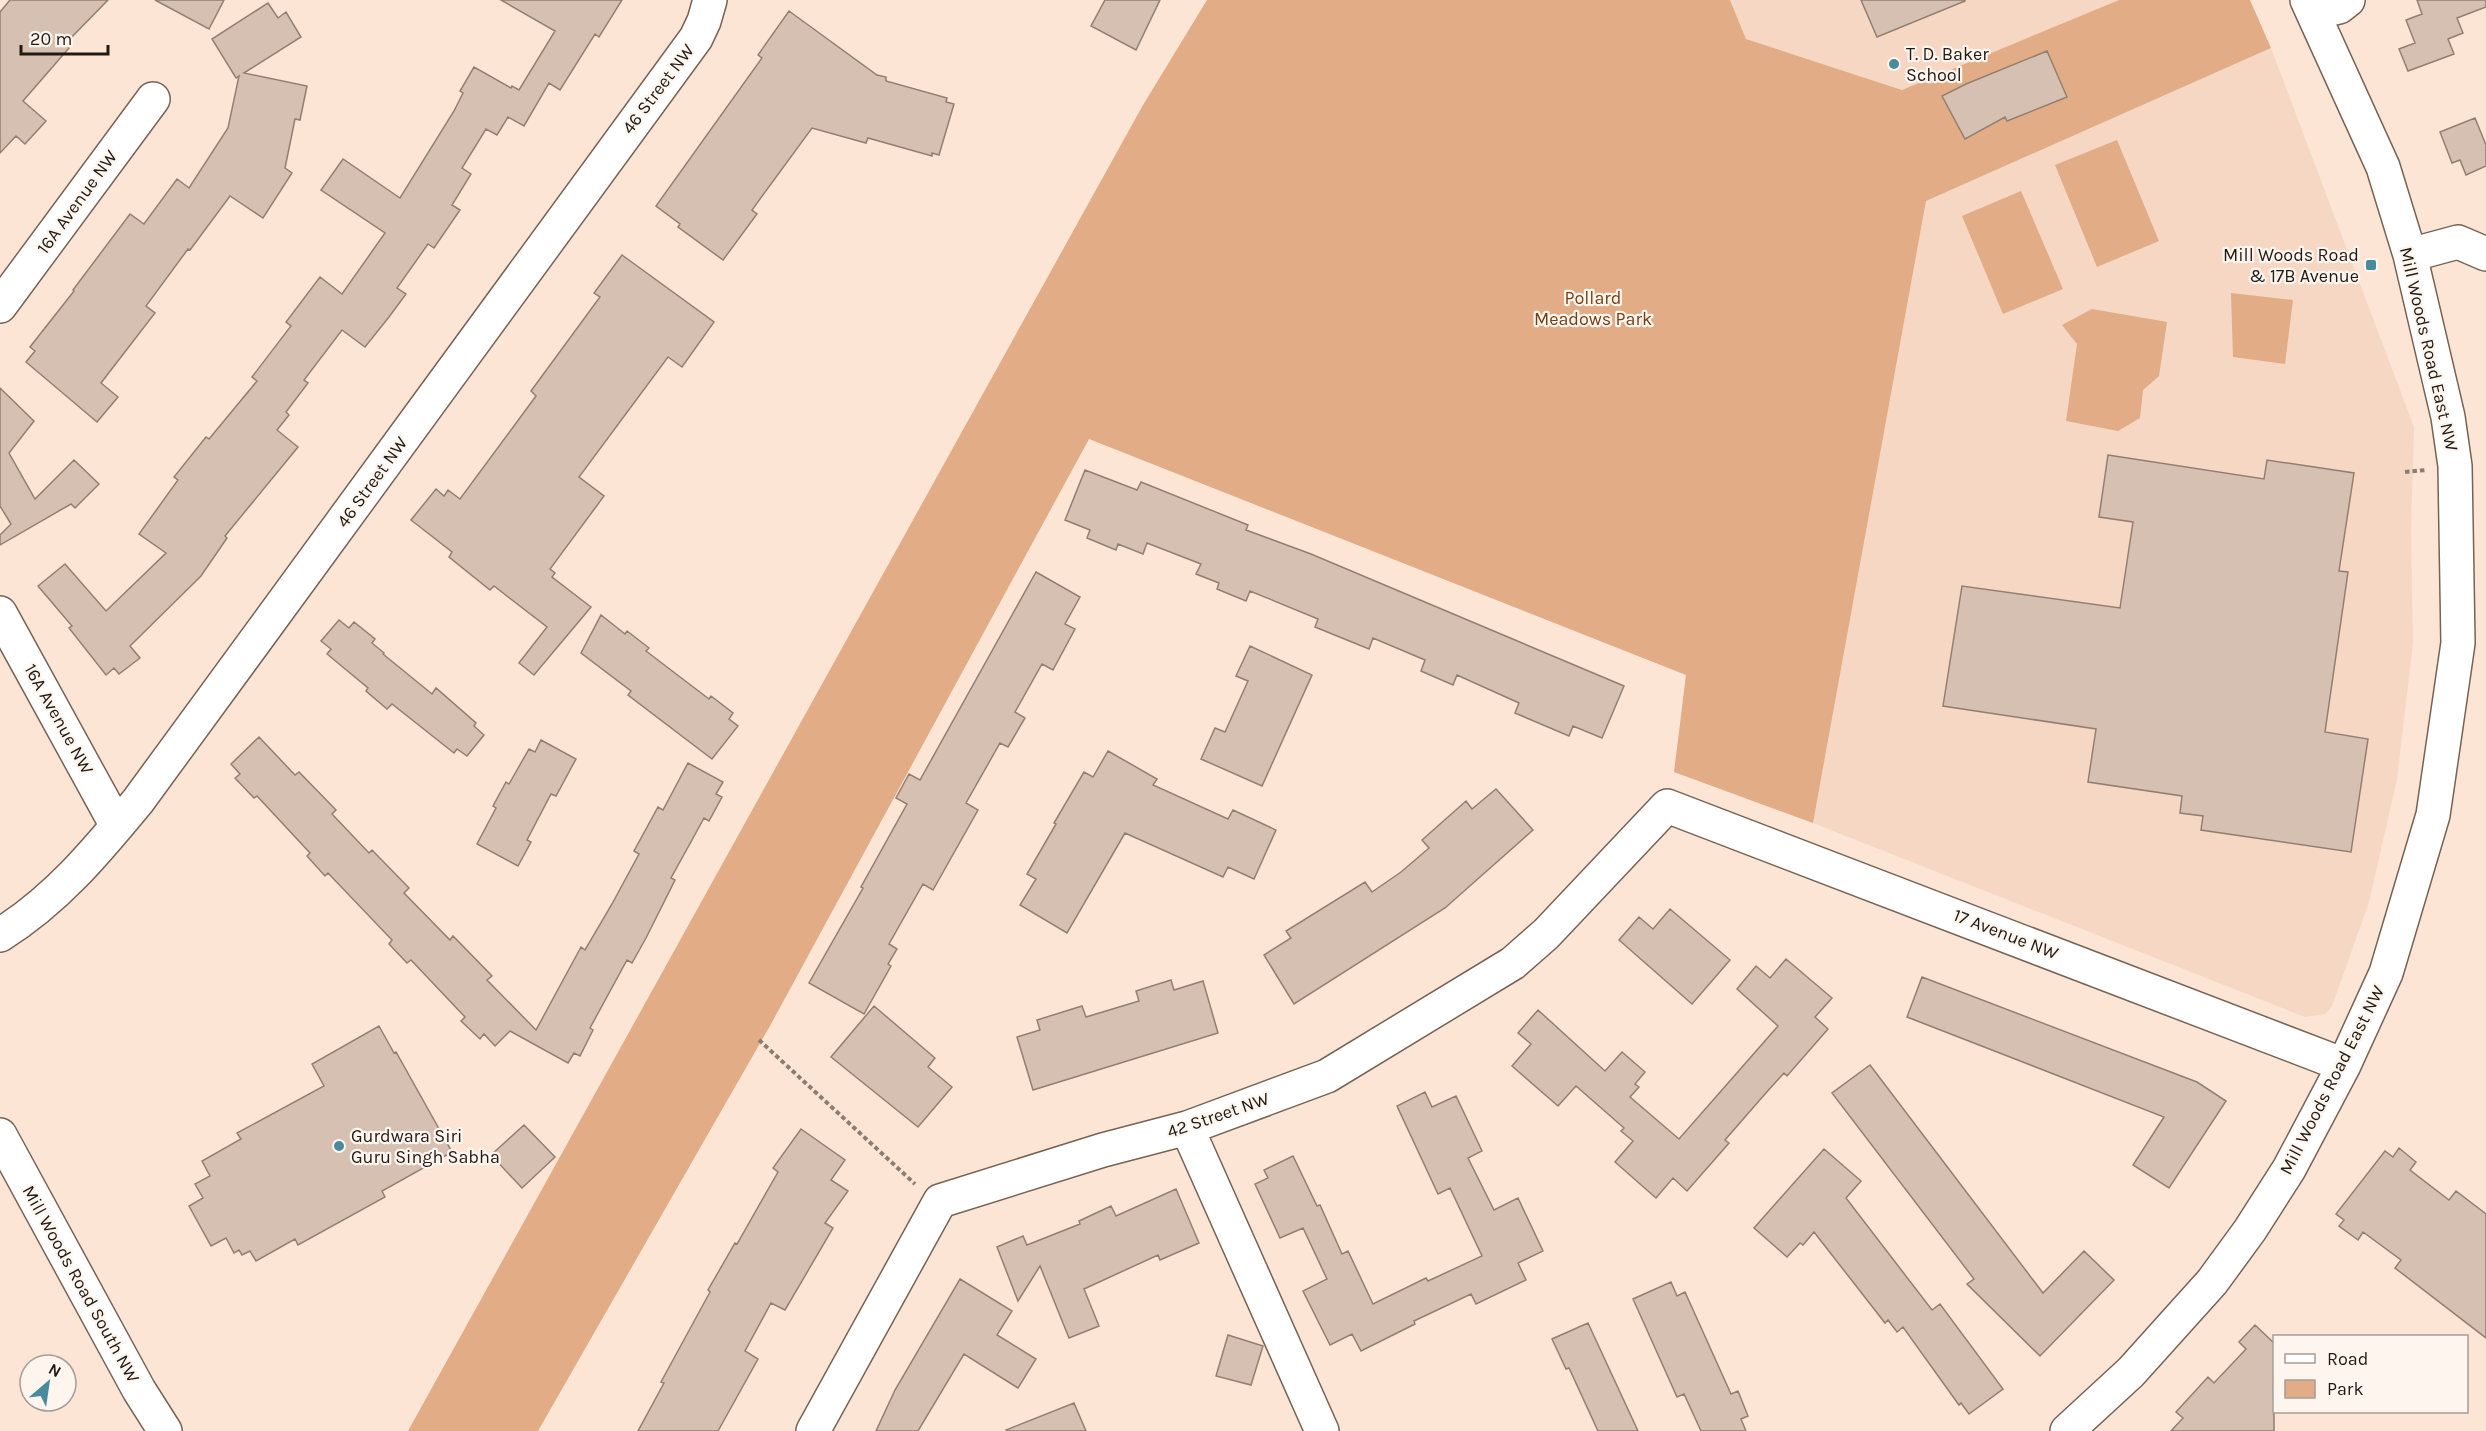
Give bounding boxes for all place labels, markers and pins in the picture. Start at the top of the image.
place label: T. D. Baker School [1906,43,1989,86]
marker: T. D. Baker School [1887,57,1901,71]
place label: Mill Woods Road & 17B Avenue [2223,244,2359,287]
marker: Mill Woods Road & 17B Avenue [2364,258,2378,272]
place label: Gurdwara Siri Guru Singh Sabha [351,1125,500,1168]
marker: Gurdwara Siri Guru Singh Sabha [332,1139,346,1153]

